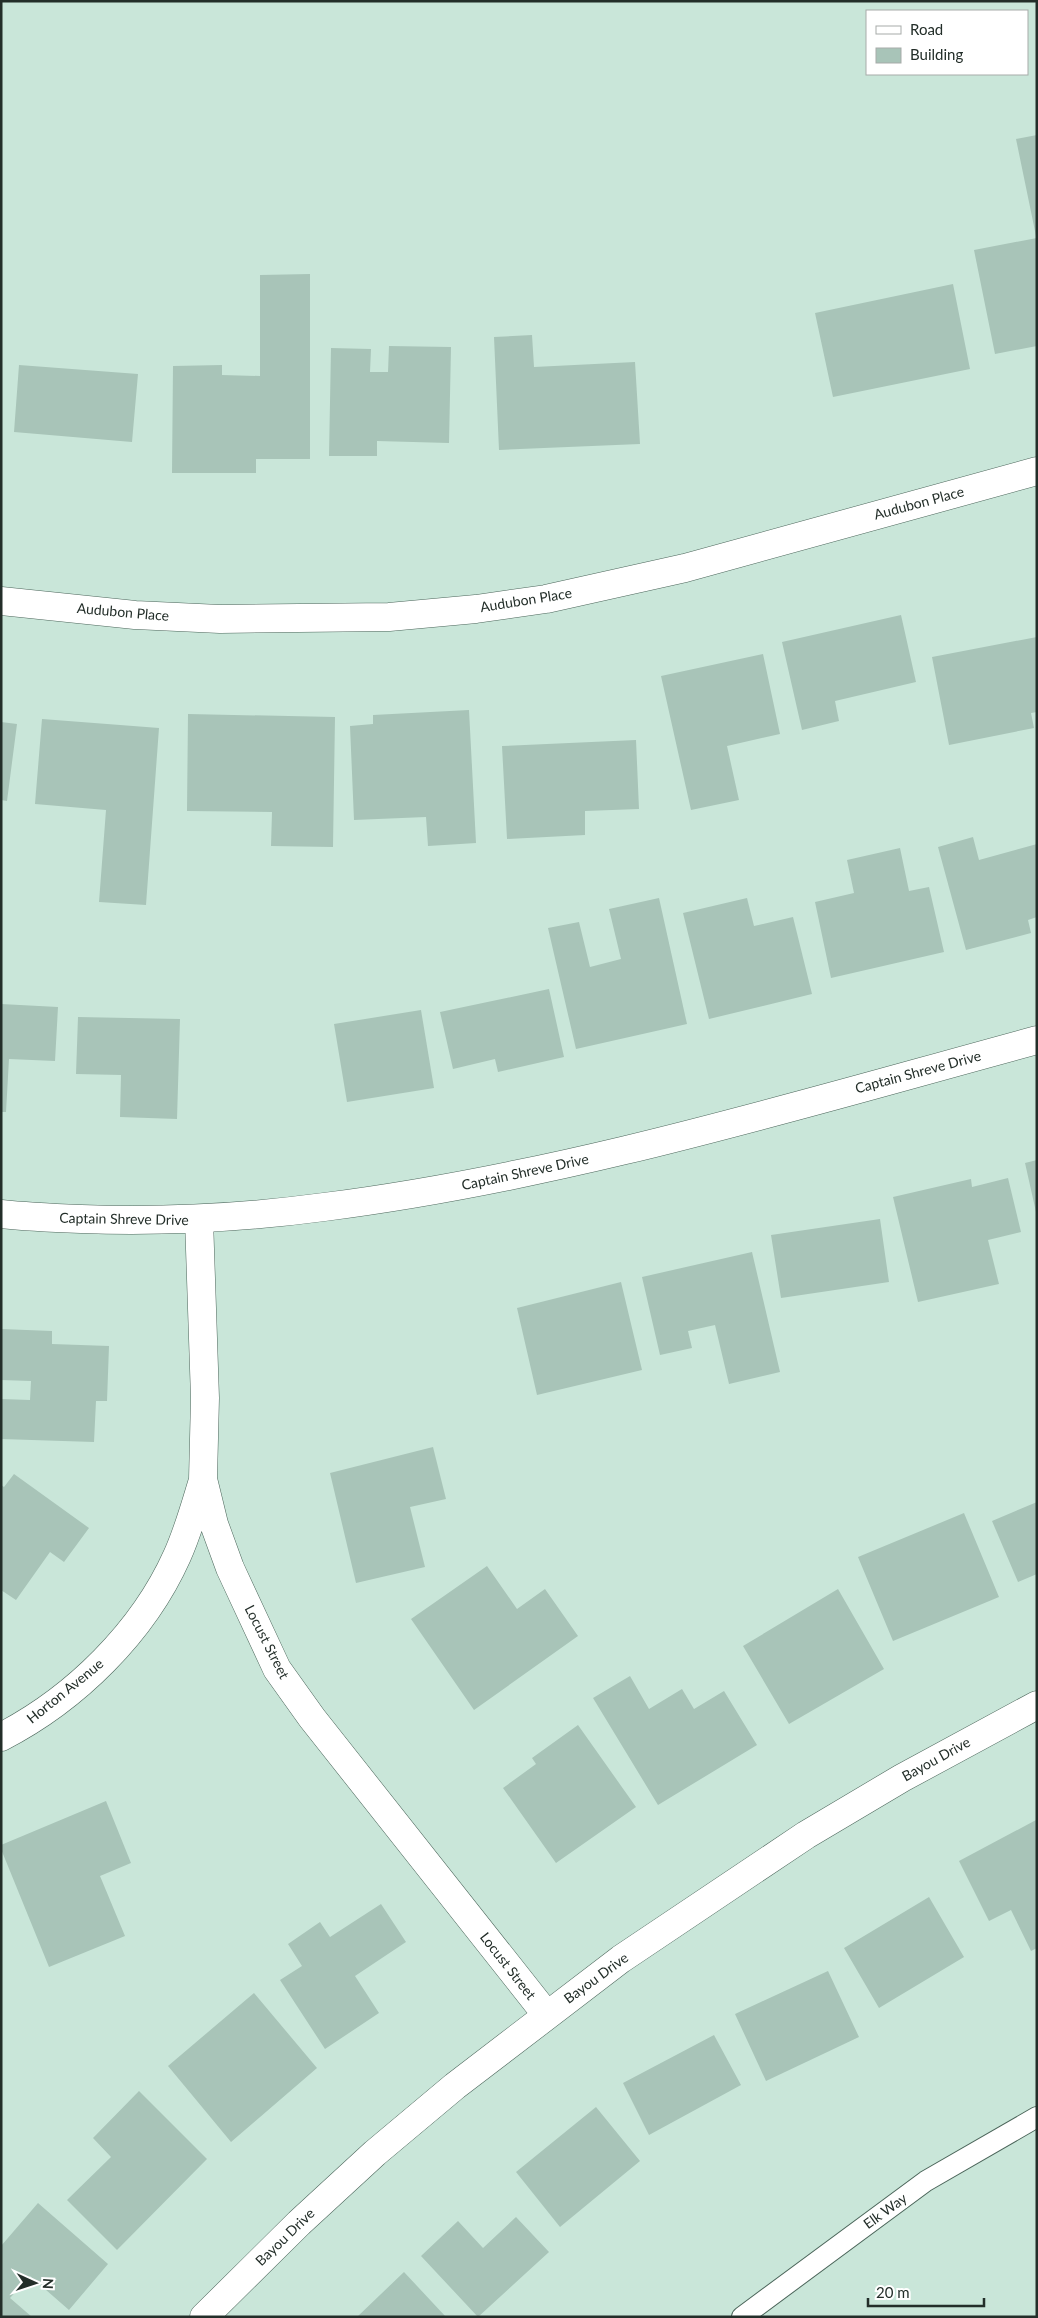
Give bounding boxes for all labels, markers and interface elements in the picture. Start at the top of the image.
legend [866,10,1028,75]
text: Road [910,20,943,38]
text: Building [910,45,963,63]
street label: Audubon Place [872,482,966,523]
street label: Audubon Place [479,584,573,615]
street label: Audubon Place [76,599,170,624]
street label: Captain Shreve Drive [853,1047,983,1096]
street label: Captain Shreve Drive [460,1150,590,1193]
street label: Captain Shreve Drive [59,1209,189,1228]
street label: Locust Street [242,1602,293,1682]
street label: Horton Avenue [23,1655,106,1727]
street label: Bayou Drive [899,1733,973,1784]
street label: Locust Street [477,1929,540,2003]
street label: Bayou Drive [560,1949,631,2007]
street label: Elk Way [860,2189,910,2232]
street label: Bayou Drive [252,2204,318,2269]
north arrow [10,2258,60,2308]
scale bar [868,2276,984,2308]
text: N [40,2278,57,2290]
text: 20 m [876,2283,910,2301]

